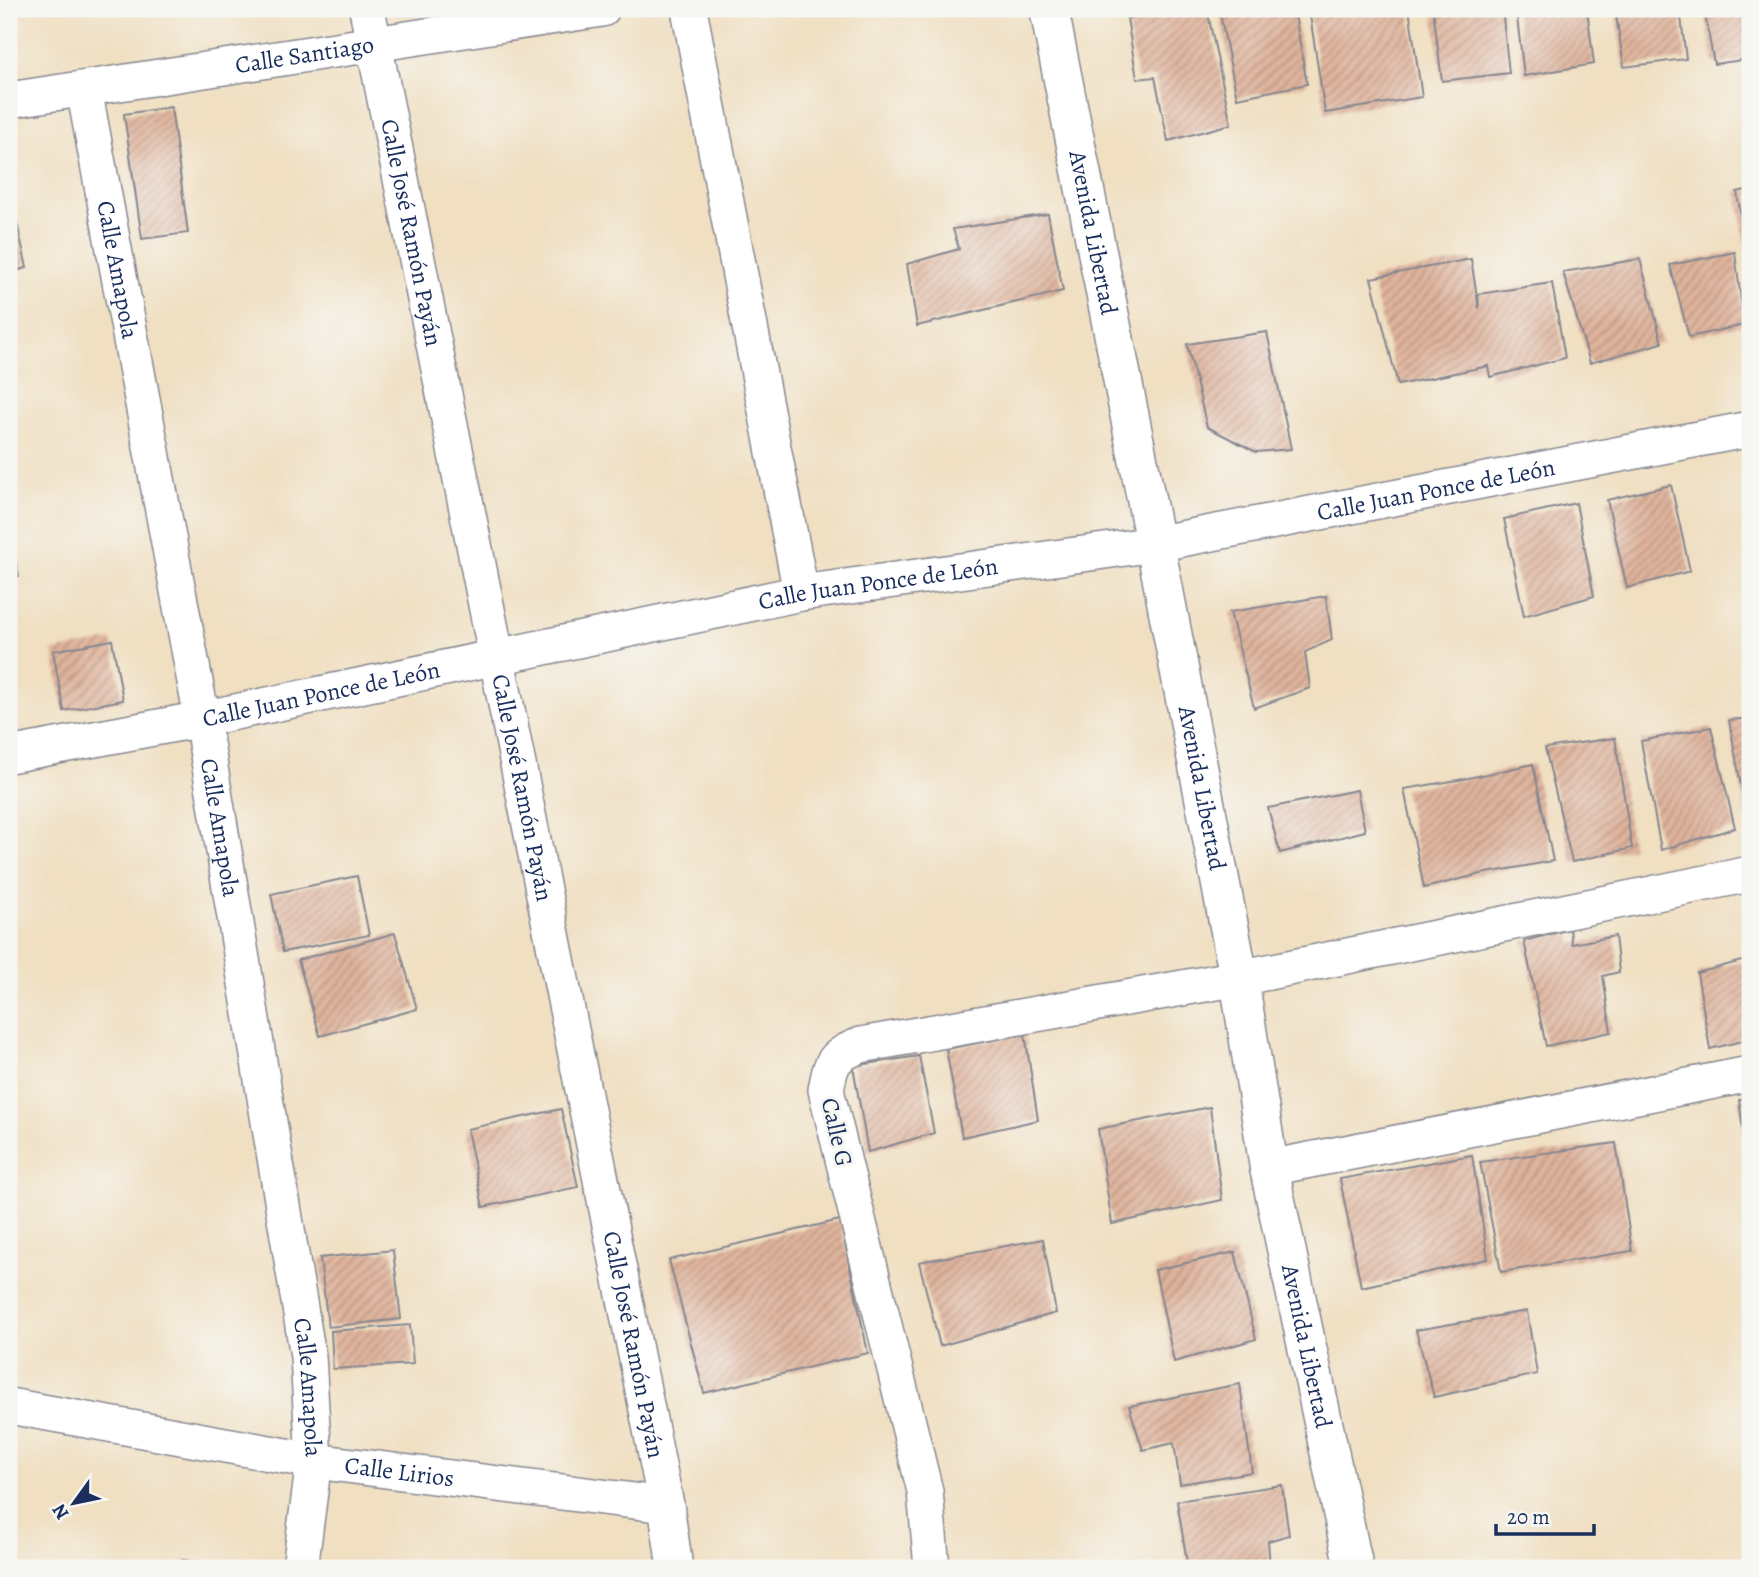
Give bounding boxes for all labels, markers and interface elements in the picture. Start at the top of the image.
street label: Calle Santiago [233,28,376,81]
street label: Calle José Ramón Payán [373,116,450,349]
street label: Avenida Libertad [1061,147,1125,318]
street label: Calle Amapola [89,198,147,342]
street label: Calle Juan Ponce de León [1314,451,1558,528]
street label: Calle Juan Ponce de León [755,550,1000,618]
street label: Calle Juan Ponce de León [199,653,443,734]
street label: Calle José Ramón Payán [484,671,561,904]
street label: Avenida Libertad [1171,702,1234,873]
street label: Calle Amapola [193,756,247,900]
street label: Calle G [814,1095,860,1169]
street label: Calle José Ramón Payán [596,1228,672,1461]
street label: Avenida Libertad [1274,1260,1340,1431]
street label: Calle Amapola [286,1315,330,1459]
street label: Calle Lirios [343,1449,456,1494]
north arrow [38,1468,108,1538]
scale bar [1496,1493,1594,1537]
text: N [46,1499,75,1525]
text: 20 m [1507,1503,1550,1531]

